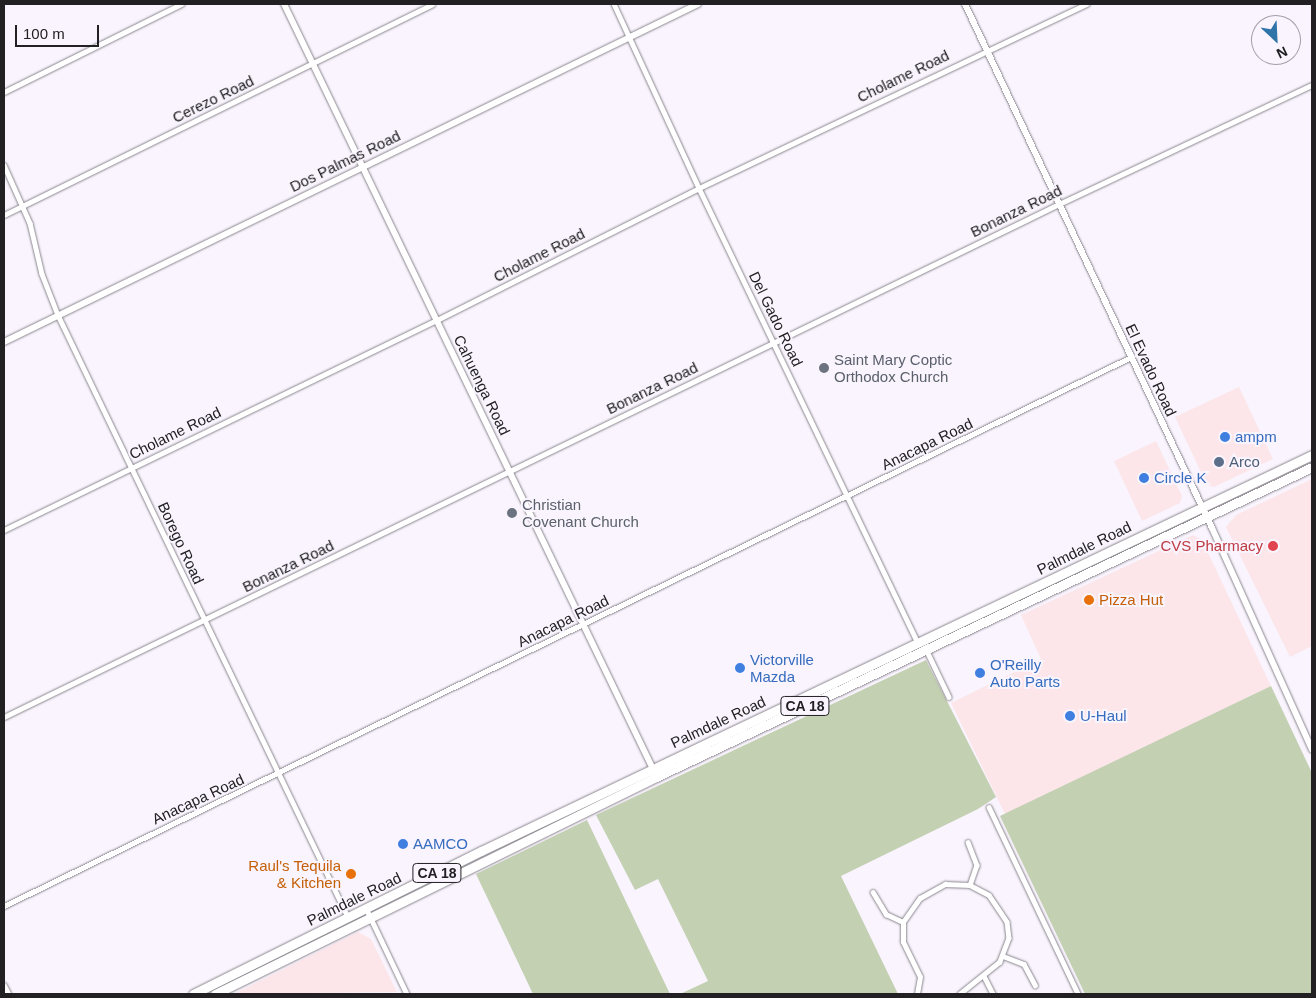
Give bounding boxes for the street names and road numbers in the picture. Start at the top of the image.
street label: Cholame Road [854,46,952,106]
street label: Cerezo Road [169,72,257,126]
street label: Dos Palmas Road [287,126,403,196]
street label: Bonanza Road [967,181,1065,241]
street label: Cholame Road [490,224,588,286]
street label: Del Gado Road [745,269,807,369]
street label: El Evado Road [1122,321,1180,419]
street label: Cahuenga Road [450,332,514,438]
street label: Bonanza Road [603,358,701,418]
street label: Cholame Road [126,403,224,463]
street label: Anacapa Road [878,414,976,474]
street label: Borego Road [154,499,208,587]
street label: Palmdale Road [1034,517,1134,579]
street label: Bonanza Road [239,536,337,596]
street label: Anacapa Road [514,591,612,651]
street label: Palmdale Road [668,692,768,752]
road number: CA 18 [780,694,830,718]
street label: Anacapa Road [149,770,247,828]
road number: CA 18 [412,861,462,884]
street label: Palmdale Road [304,868,404,930]

